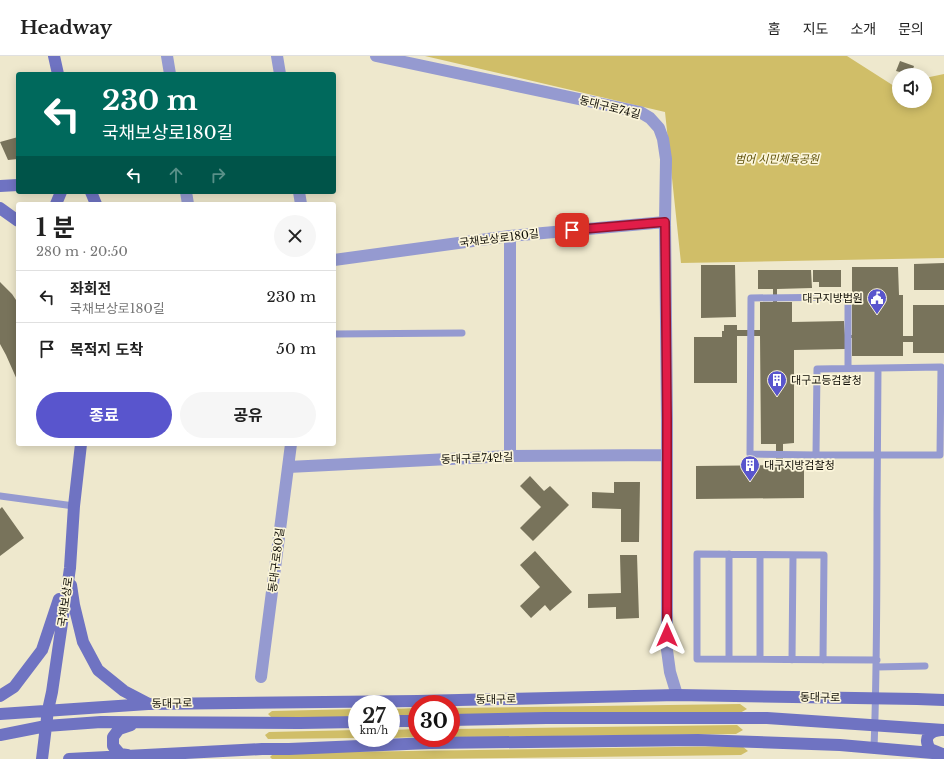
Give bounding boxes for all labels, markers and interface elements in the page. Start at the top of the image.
text: Headway [20,16,112,39]
text: 홈 [768,20,781,38]
text: 지도 [803,20,828,38]
text: 소개 [850,20,876,38]
text: 문의 [898,20,924,38]
map controls [892,68,932,108]
button: sound [892,68,932,108]
text: 230 m [102,83,198,118]
icon: left [36,88,88,140]
street label: 동대구로74길 [578,93,642,121]
text: 국채보상로180길 [102,122,233,144]
park label: 범어 시민체육공원 [735,152,820,166]
icon: left [123,164,145,186]
icon: ahead [165,164,187,186]
icon: right [207,164,229,186]
text: 1 분 [36,213,75,242]
pin [555,213,589,247]
button: close [274,215,316,257]
icon: arrive [561,219,583,241]
street label: 국채보상로180길 [458,226,540,250]
text: 280 m · 20:50 [36,243,128,260]
text: 좌회전 [70,279,111,298]
icon: left [36,286,58,308]
text: 230 m [266,287,316,306]
public building icon: 대구지방법원 [866,287,888,315]
place label: 대구지방법원 [802,291,863,305]
text: 국채보상로180길 [70,300,165,317]
icon: arrive [36,338,58,360]
text: 50 m [276,339,316,358]
text: 목적지 도착 [70,340,143,359]
building icon: 대구고등검찰청 [766,369,788,397]
place label: 대구고등검찰청 [791,373,862,387]
button: 종료 [36,392,172,438]
button: 공유 [180,392,316,438]
street label: 동대구로74안길 [441,450,513,466]
building icon: 대구지방검찰청 [739,454,761,482]
place label: 대구지방검찰청 [764,458,835,472]
street label: 동대구로80길 [265,527,287,593]
street label: 국채보상로 [55,576,75,628]
position arrow [646,614,688,656]
street label: 동대구로 [800,690,840,704]
street label: 동대구로 [476,692,516,706]
speed limit sign: 30 [408,695,460,747]
street label: 동대구로 [152,696,192,710]
text: 27 [362,704,386,728]
text: km/h [360,724,388,737]

